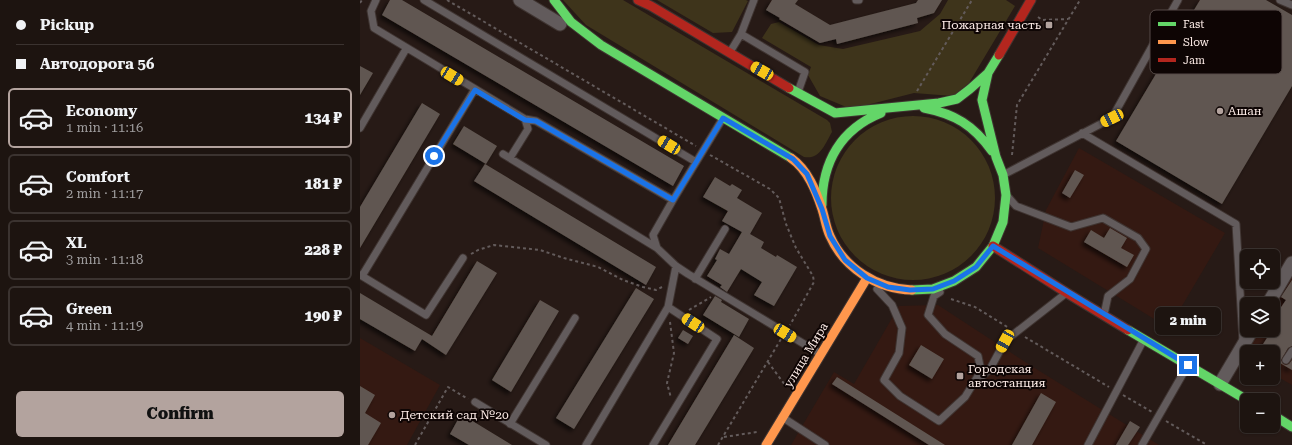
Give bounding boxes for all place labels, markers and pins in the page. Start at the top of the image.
place label: Пожарная часть [941,18,1042,32]
marker: Пожарная часть [1044,20,1054,30]
place label: Ашан [1228,104,1262,118]
marker: Ашан [1215,106,1225,116]
place label: Городская автостанция [968,362,1046,390]
marker: Городская автостанция [955,371,965,381]
place label: Детский сад №20 [400,408,509,422]
marker: Детский сад №20 [387,410,397,420]

